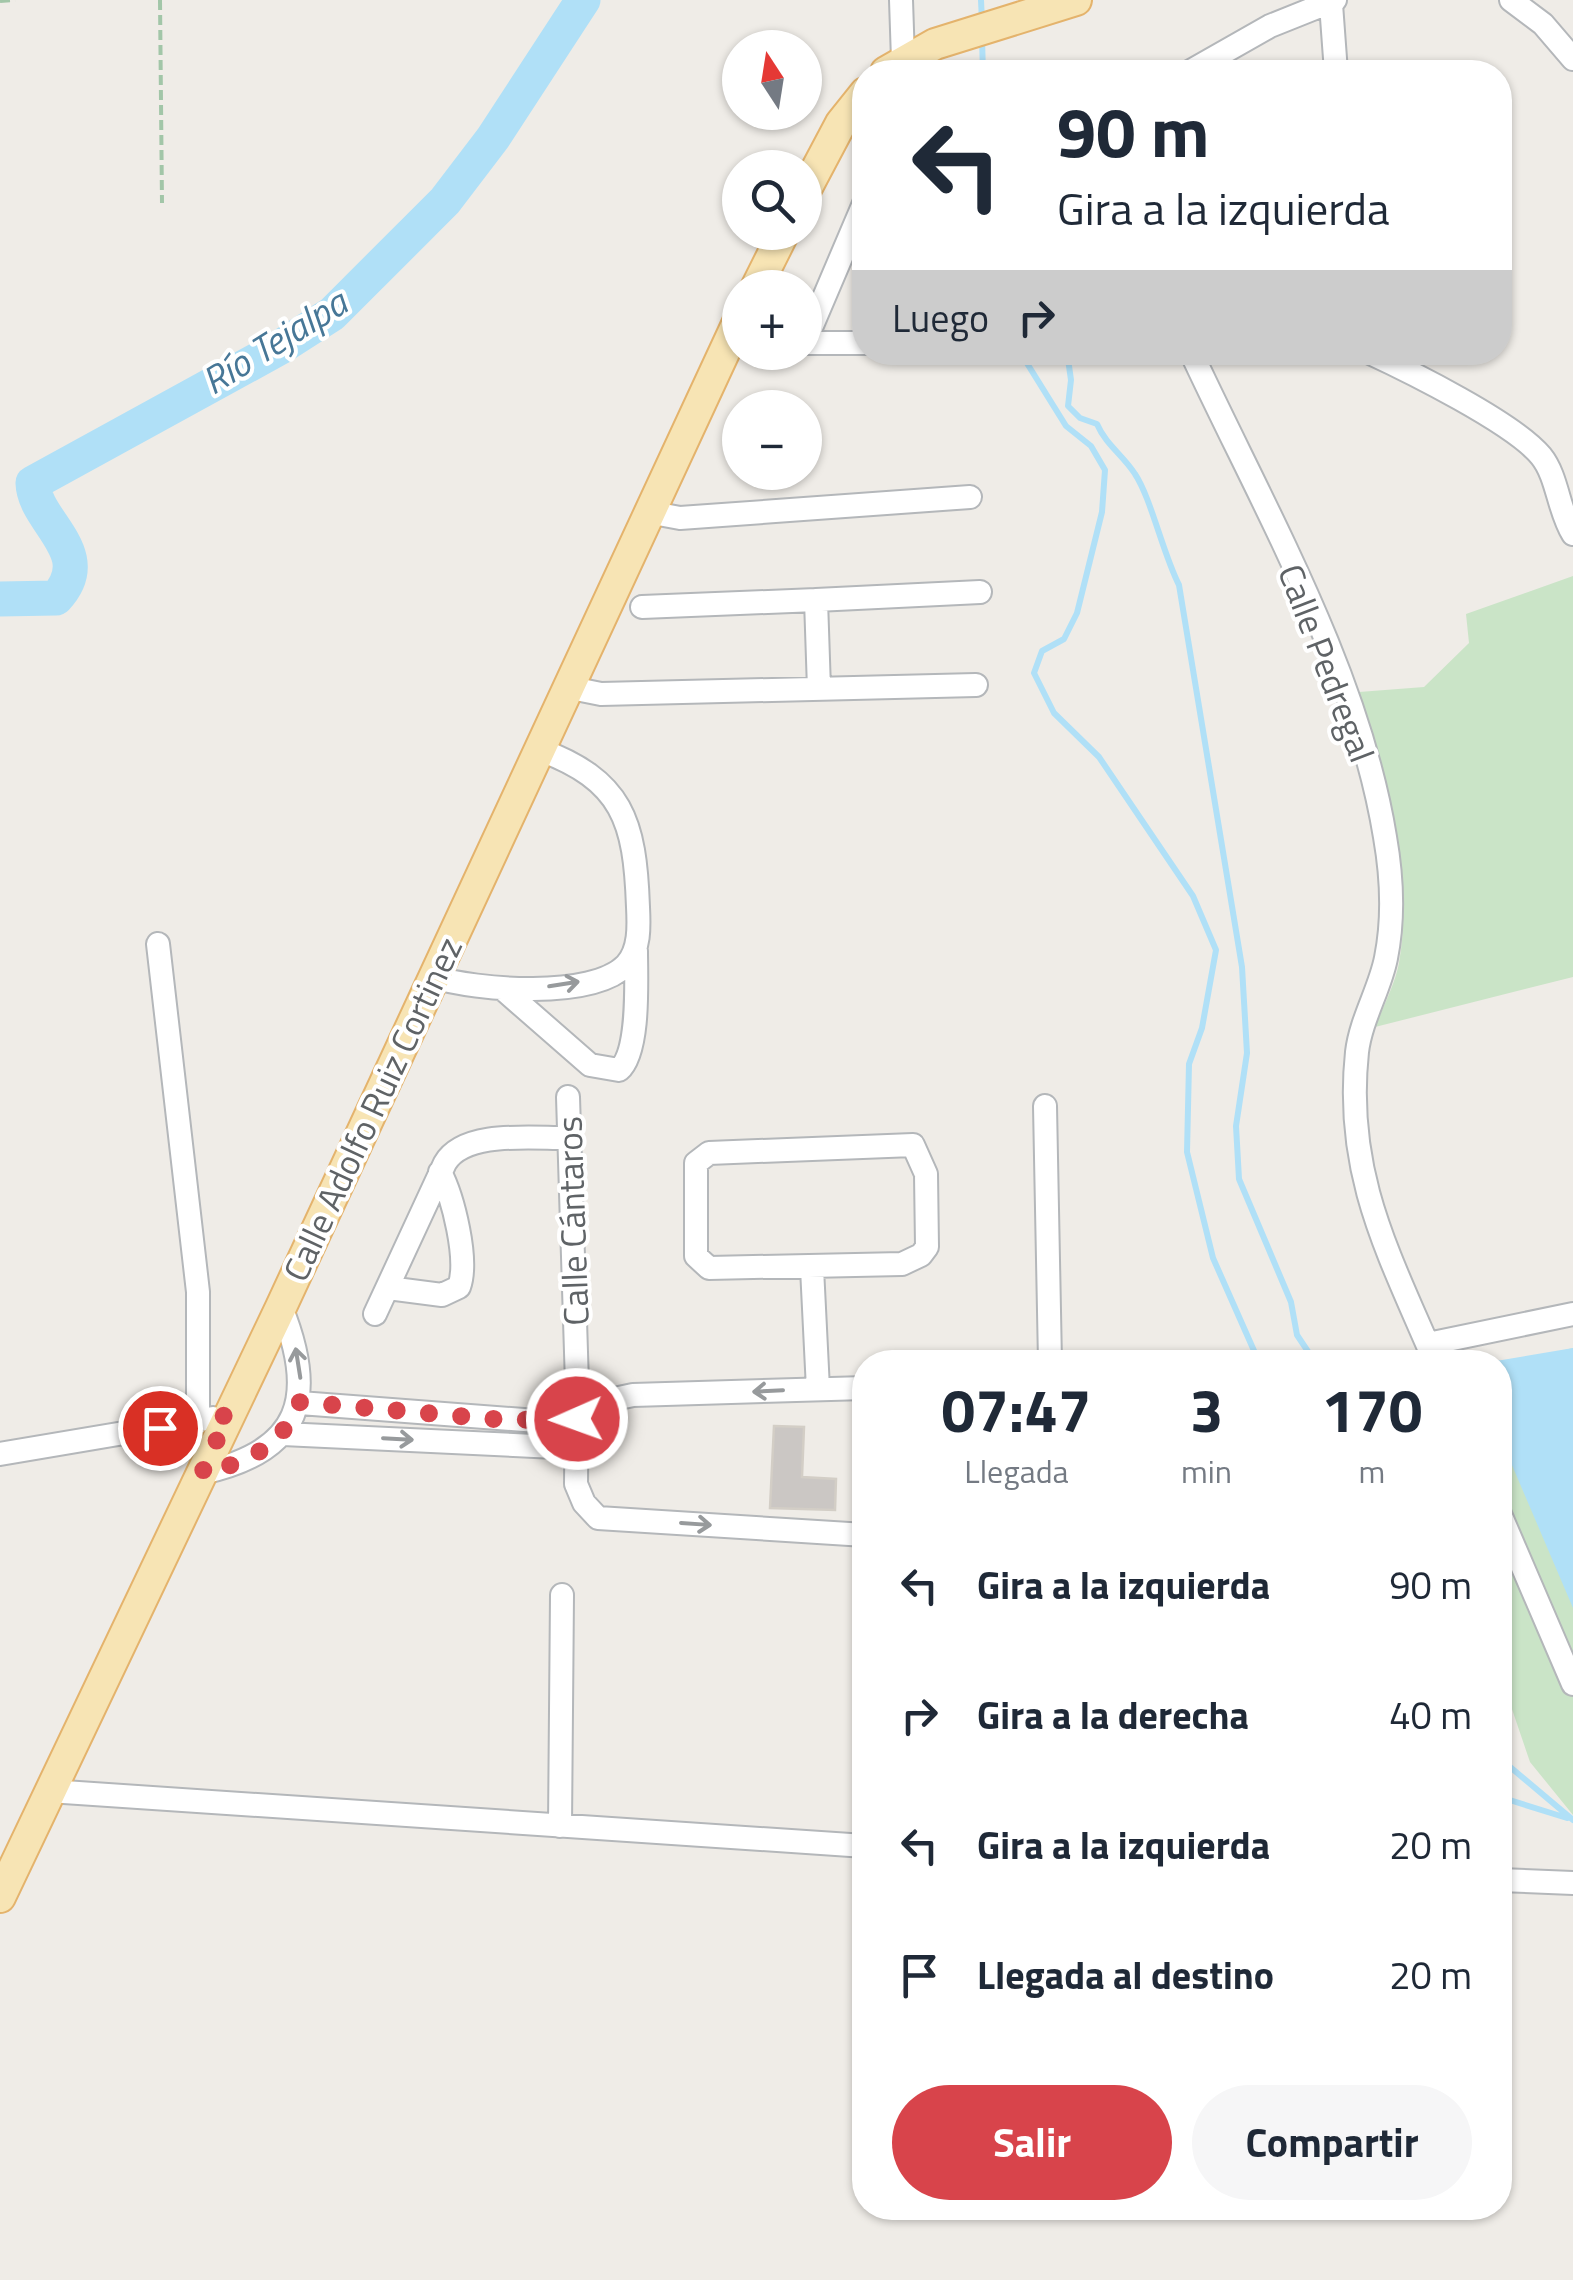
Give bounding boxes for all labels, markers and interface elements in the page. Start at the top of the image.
north arrow [722,30,822,130]
map controls [722,30,822,490]
text: 90 m [1057,78,1210,184]
icon: left [892,100,1022,230]
button: search [722,150,822,250]
text: Gira a la izquierda [1057,174,1390,242]
button: + [722,270,822,370]
water label: Río Tejalpa [190,272,360,408]
text: Luego [892,289,989,347]
icon: right [1009,290,1064,345]
button: − [722,390,822,490]
street label: Calle Pedregal [1265,556,1389,770]
street label: Calle Adolfo Ruiz Cortinez [268,928,476,1290]
one-way arrow [547,975,579,993]
street label: Calle Cántaros [541,1115,603,1327]
one-way arrow [289,1347,307,1380]
text: 07:47 [942,1364,1091,1455]
text: 3 [1190,1364,1223,1455]
text: 170 [1322,1364,1422,1455]
position arrow [525,1367,629,1471]
one-way arrow [752,1382,784,1401]
pin [118,1386,203,1471]
icon: arrive [133,1401,188,1456]
one-way arrow [382,1430,414,1449]
text: Llegada [964,1447,1069,1495]
text: min [1181,1447,1232,1495]
text: m [1359,1447,1385,1495]
one-way arrow [679,1515,711,1534]
text: Gira a la izquierda [977,1556,1270,1614]
text: 90 m [1389,1556,1472,1614]
icon: left [892,1558,947,1613]
text: Gira a la derecha [977,1686,1249,1744]
text: 40 m [1389,1686,1472,1744]
icon: right [892,1688,947,1743]
text: Gira a la izquierda [977,1816,1270,1874]
text: 20 m [1389,1816,1472,1874]
icon: left [892,1818,947,1873]
text: Llegada al destino [977,1946,1274,2004]
text: 20 m [1389,1946,1472,2004]
icon: arrive [892,1948,947,2003]
button: Salir [892,2085,1172,2200]
button: Compartir [1192,2085,1472,2200]

